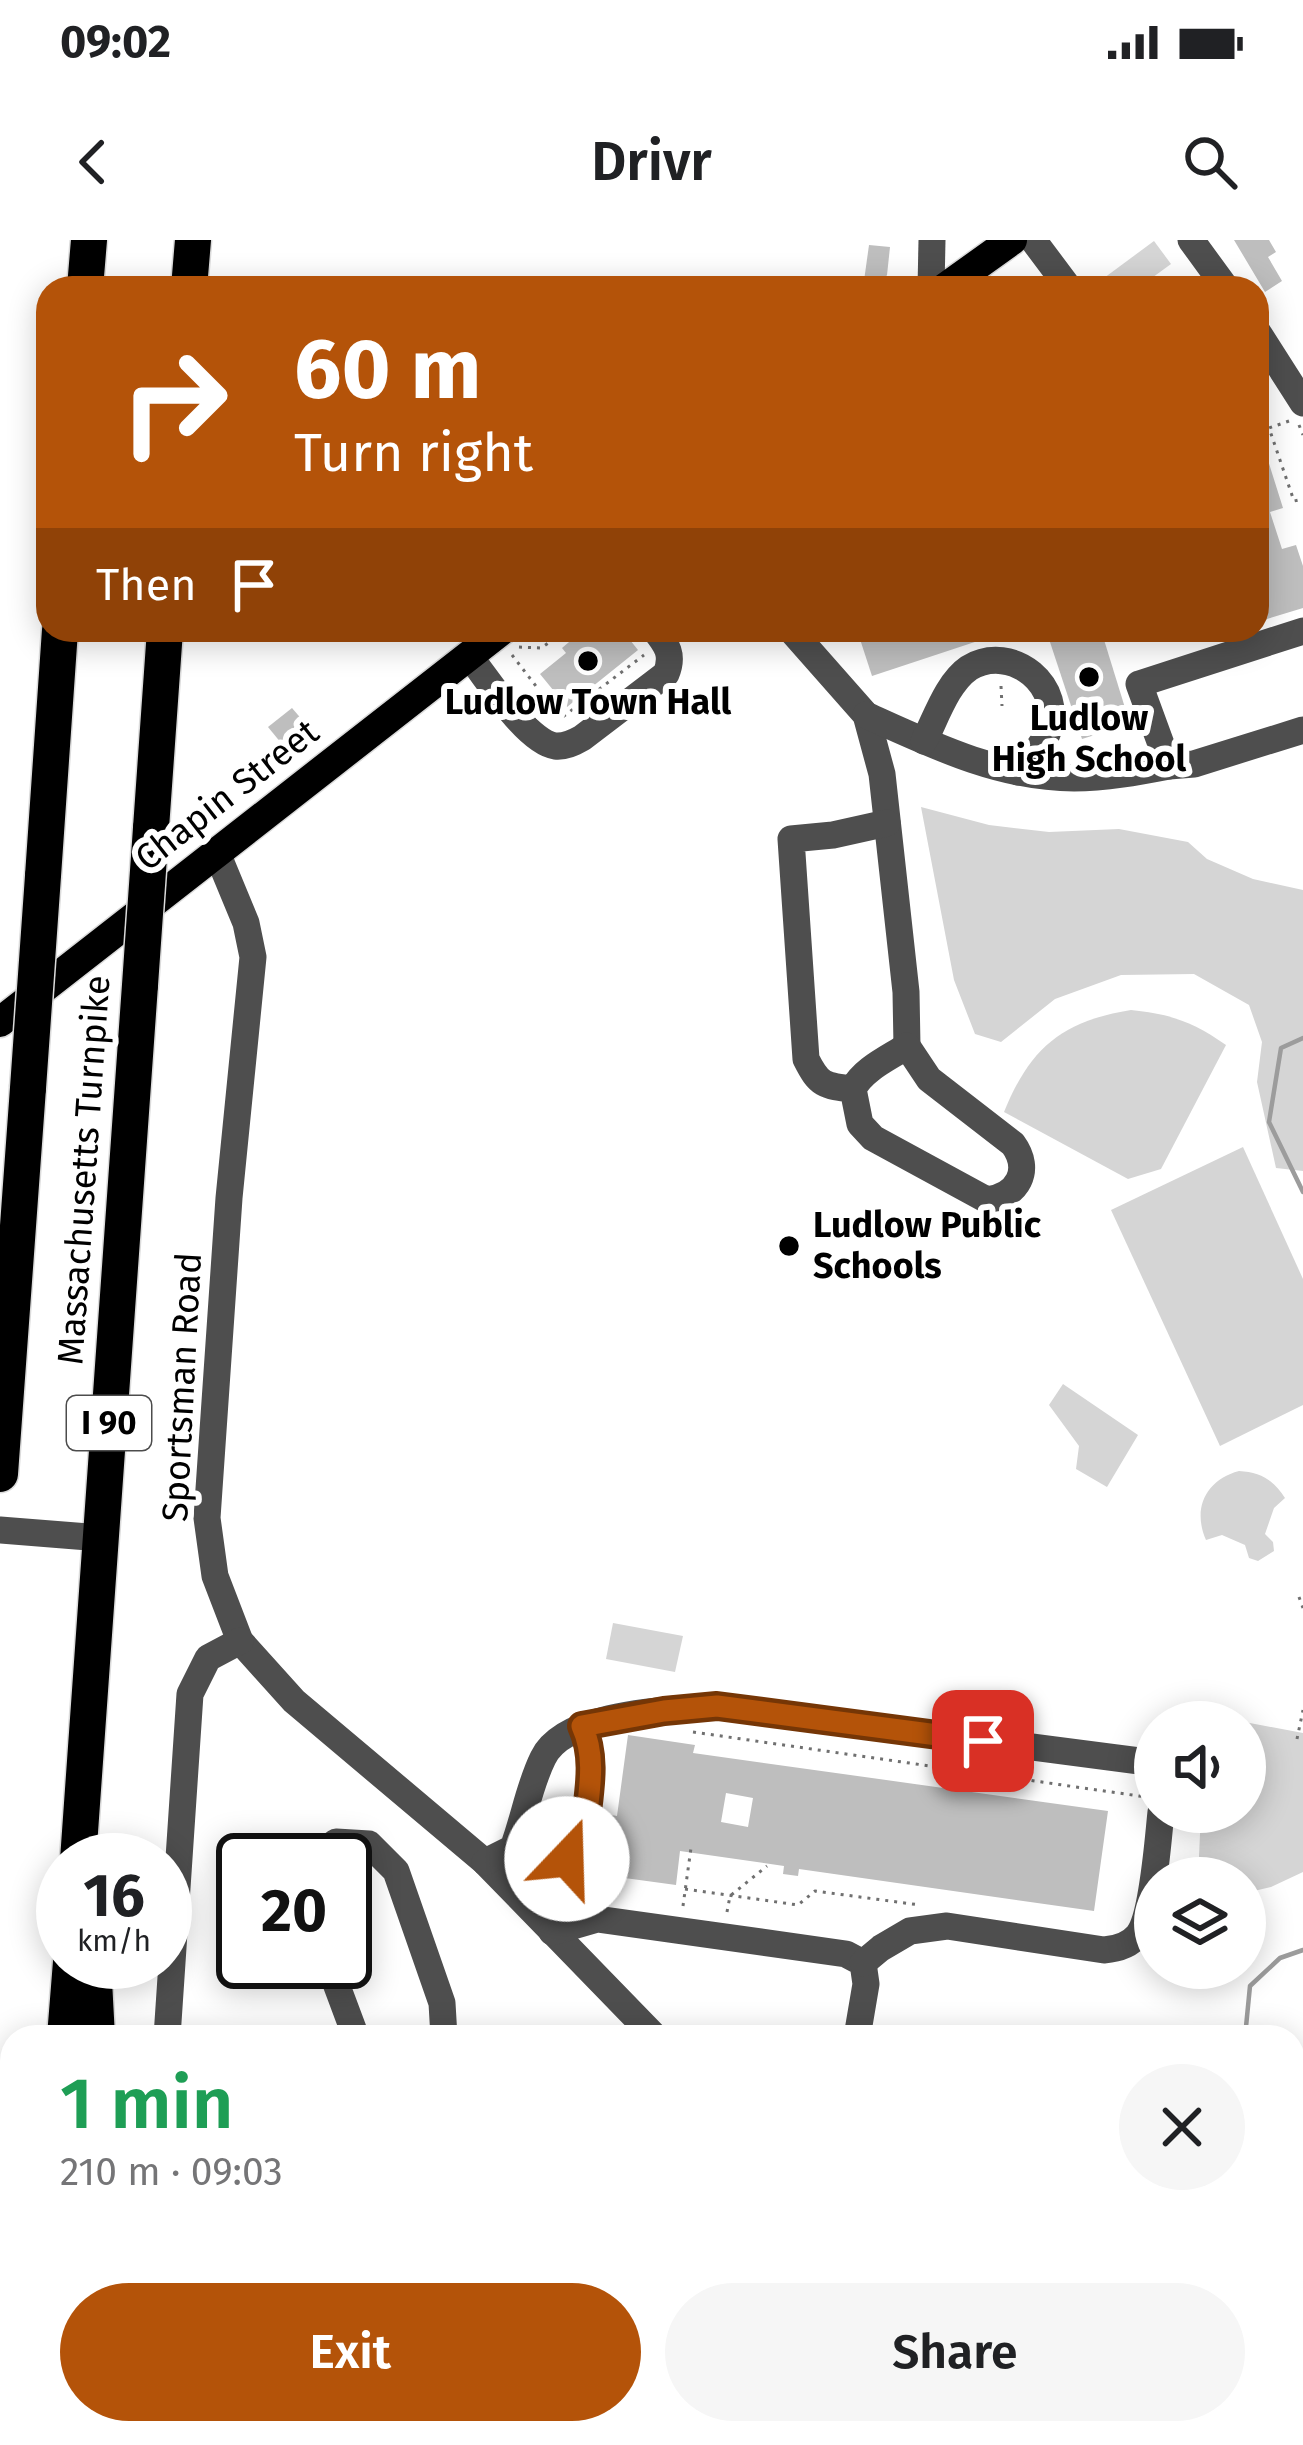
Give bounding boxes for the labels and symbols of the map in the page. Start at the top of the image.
marker: Ludlow Town Hall [575,648,601,674]
marker: Ludlow High School [1076,664,1102,690]
place label: Ludlow Town Hall [445,680,732,724]
place label: Ludlow High School [992,696,1187,781]
street label: Chapin Street [127,710,327,880]
street label: Massachusetts Turnpike [48,974,120,1366]
place label: Ludlow Public Schools [813,1203,1042,1288]
marker: Ludlow Public Schools [776,1233,802,1259]
street label: Sportsman Road [153,1251,211,1523]
road number: I 90 [67,1396,151,1450]
pin [932,1690,1034,1792]
position arrow [504,1796,630,1922]
speed limit sign: 20 [216,1833,372,1989]

